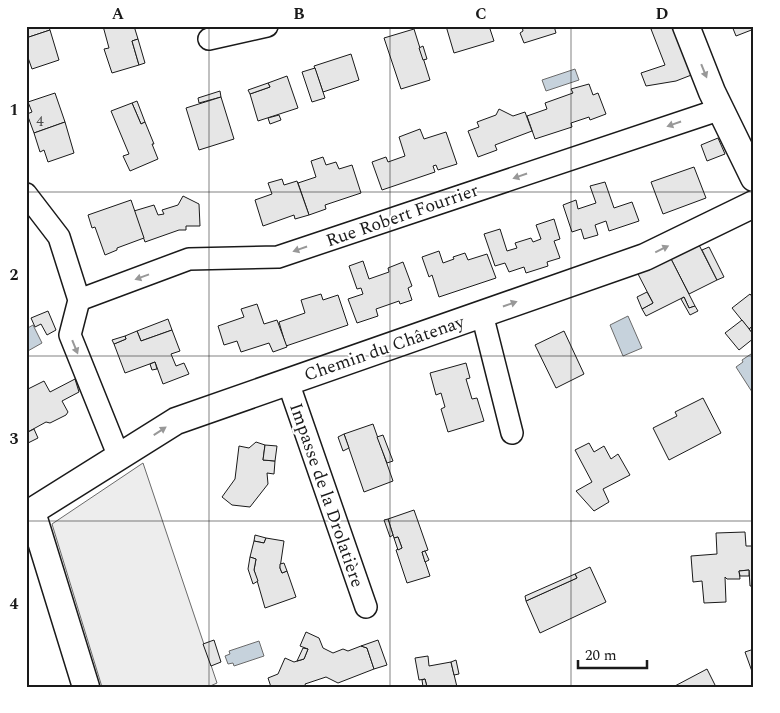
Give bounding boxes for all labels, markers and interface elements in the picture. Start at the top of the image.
text: A [112,2,125,26]
text: B [293,2,305,26]
text: C [475,2,487,26]
text: D [656,2,669,26]
one-way arrow [701,64,709,79]
text: 1 [10,98,18,122]
house number: 4 [36,110,44,133]
one-way arrow [667,121,682,128]
one-way arrow [513,172,528,180]
street label: Rue Robert Fourrier [322,177,482,254]
one-way arrow [655,244,669,252]
one-way arrow [292,246,307,254]
text: 2 [10,263,19,287]
one-way arrow [134,273,149,281]
one-way arrow [502,300,517,307]
street label: Chemin du Châtenay [300,308,469,389]
one-way arrow [71,340,79,355]
street label: Impasse de la Drolatière [282,399,371,591]
one-way arrow [153,426,166,436]
text: 3 [10,427,19,451]
text: 4 [10,592,19,616]
scale bar [578,638,646,670]
text: 20 m [585,644,617,667]

